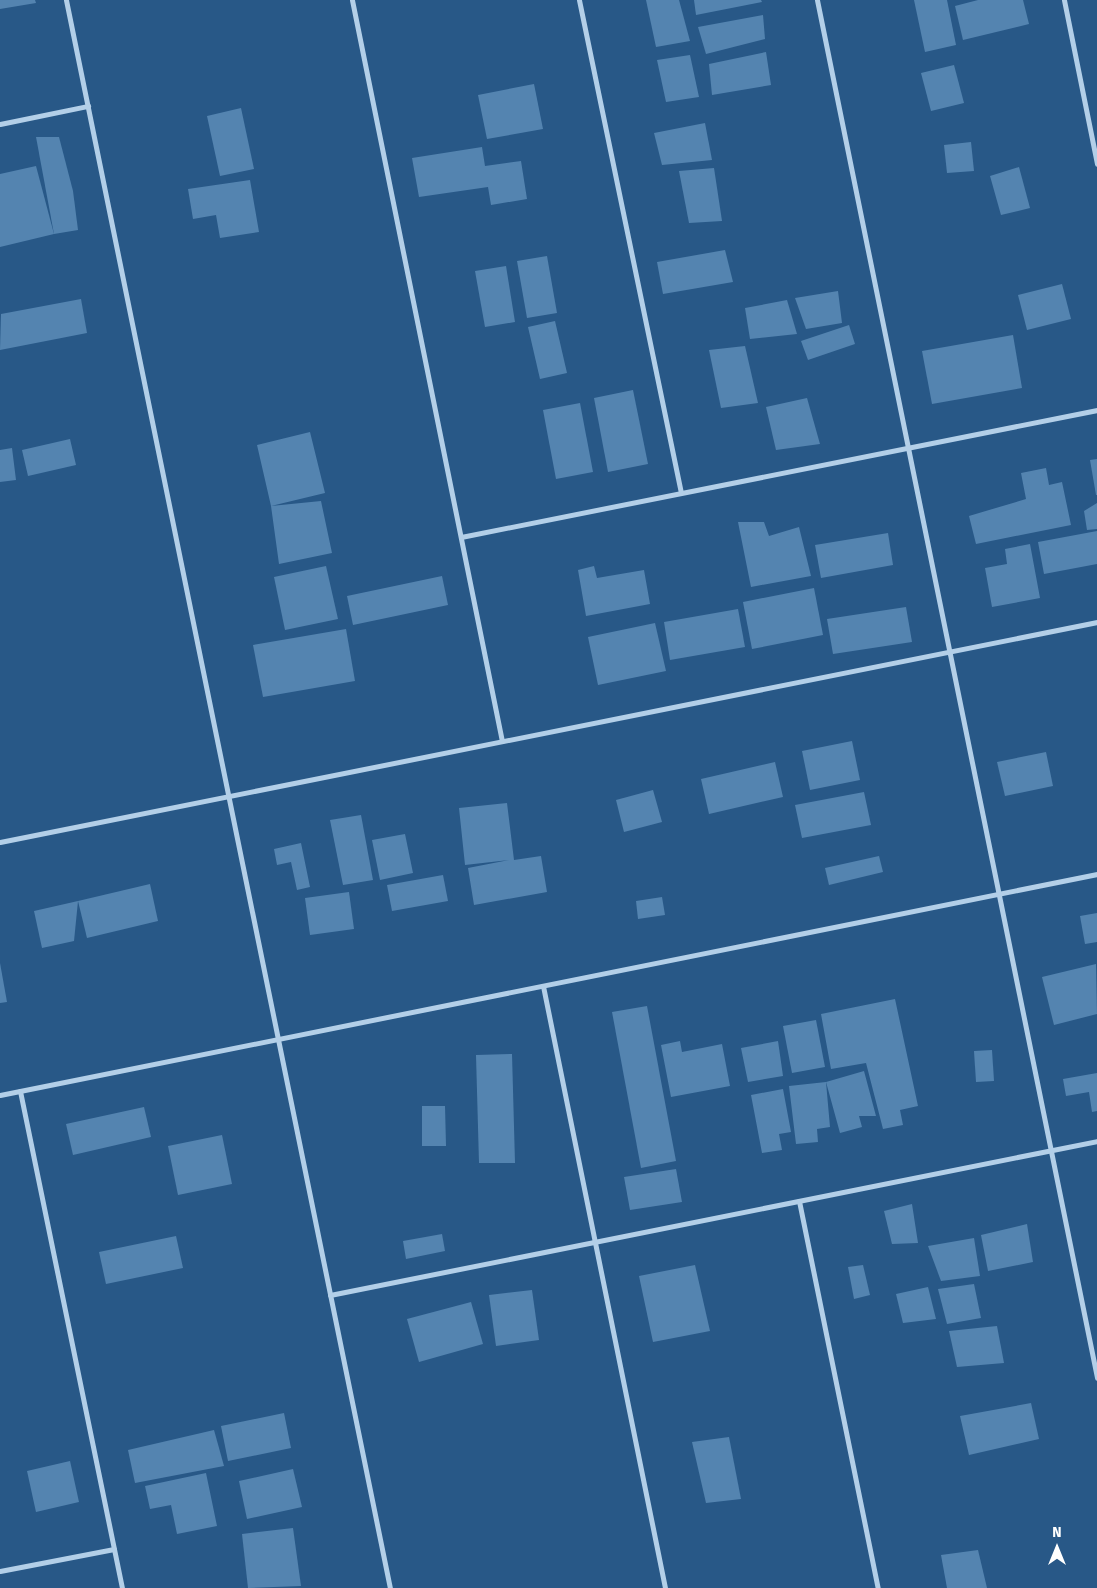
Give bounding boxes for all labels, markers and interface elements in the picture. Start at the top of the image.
north arrow [1032,1523,1082,1573]
text: N [1052,1524,1062,1541]

